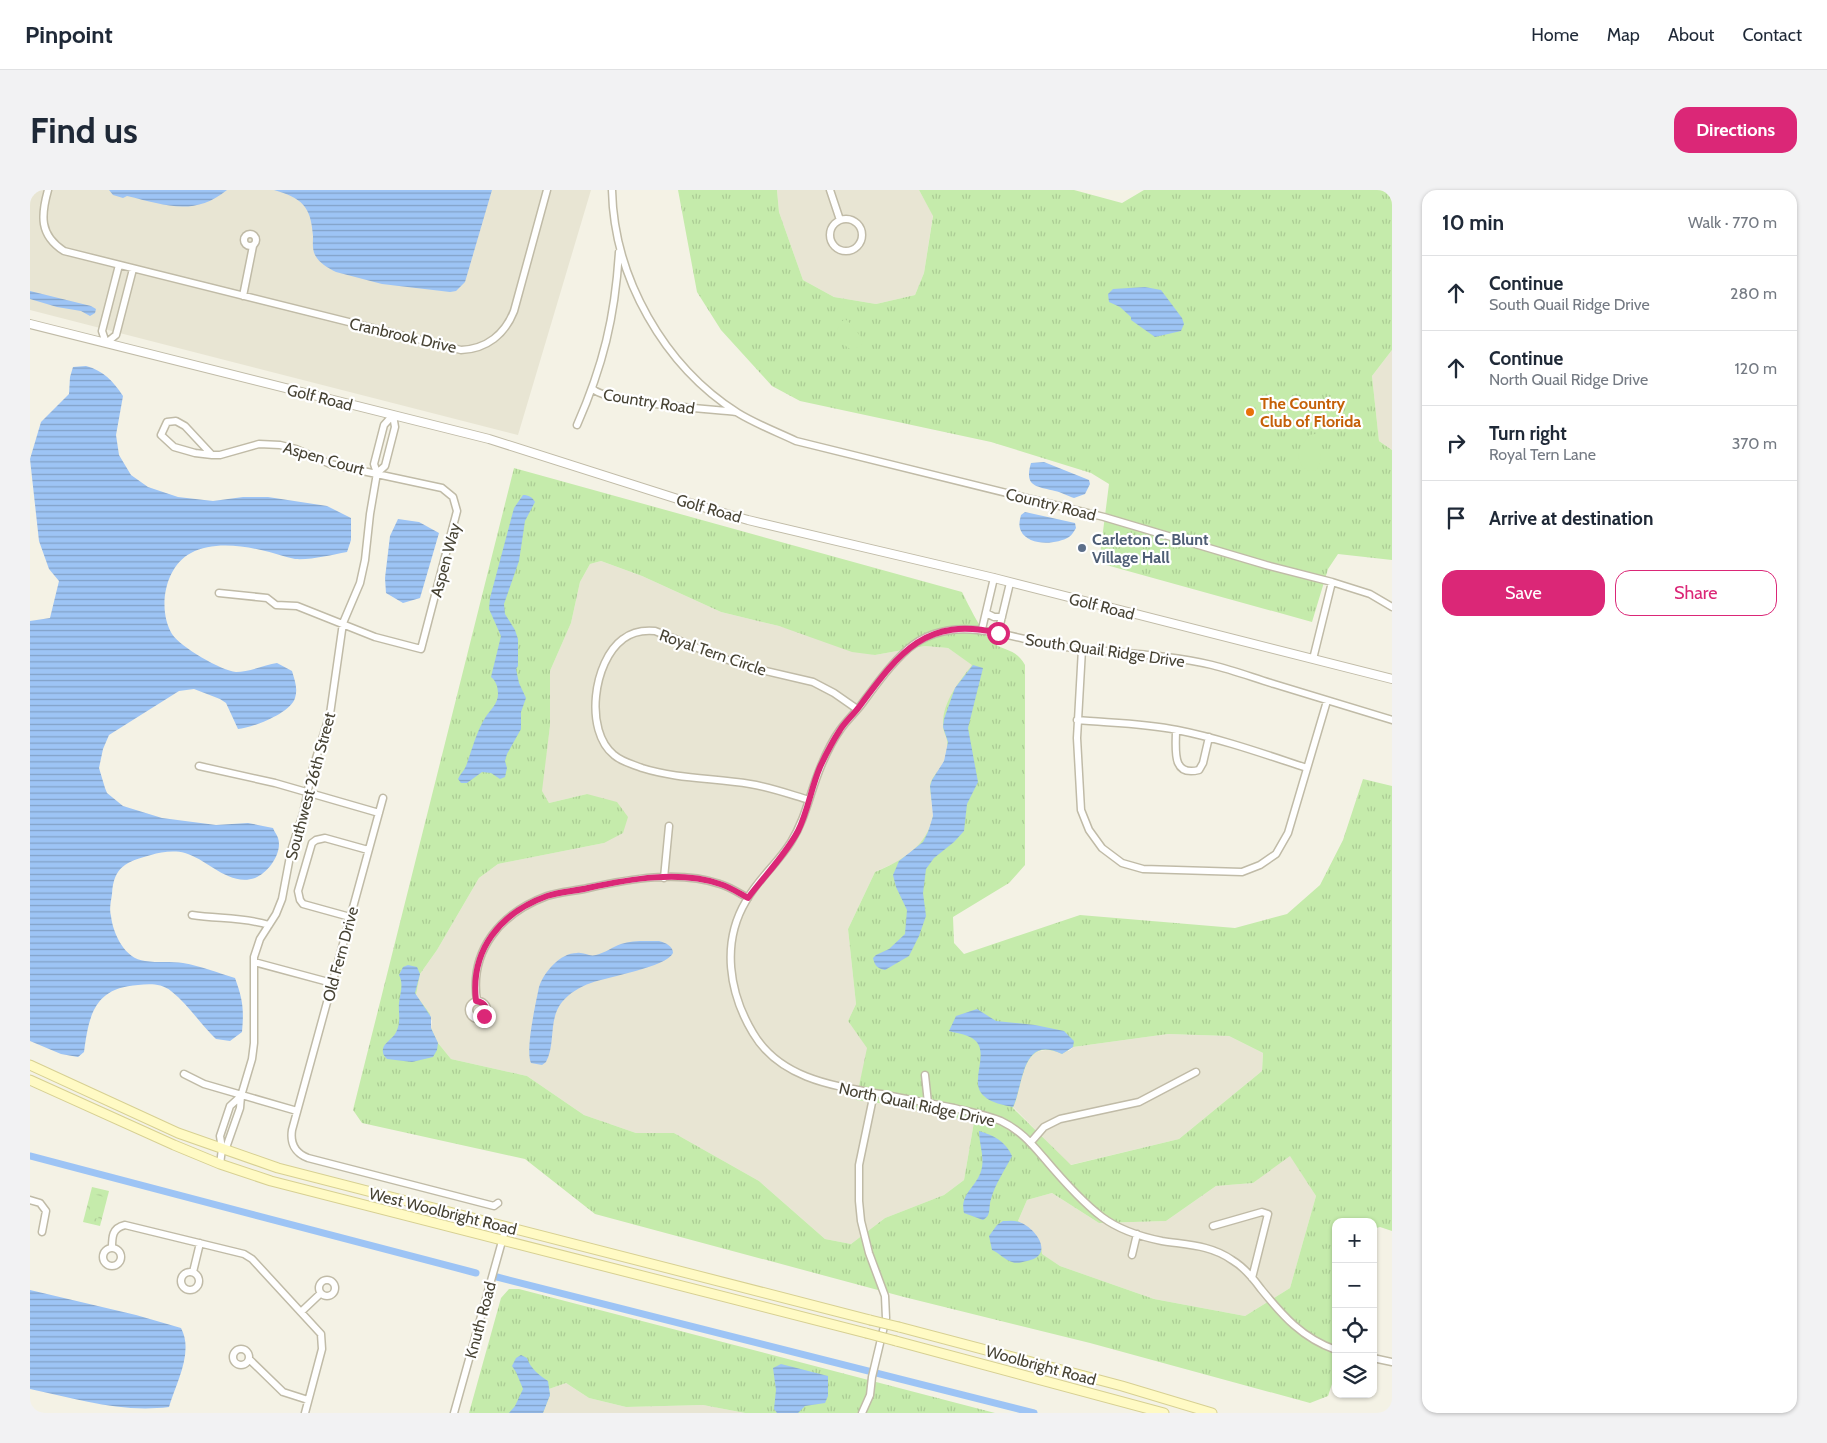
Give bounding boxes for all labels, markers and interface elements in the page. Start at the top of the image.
text: Pinpoint [25,20,113,49]
text: Home [1531,24,1579,46]
text: Map [1607,24,1640,46]
text: About [1668,24,1714,46]
text: Contact [1742,24,1802,46]
button: Directions [1674,107,1797,153]
text: Find us [30,109,138,152]
text: 10 min [1442,210,1504,235]
text: Walk · 770 m [1688,213,1777,232]
text: Continue [1489,272,1563,295]
icon: ahead [1442,279,1470,307]
text: 280 m [1730,284,1777,303]
text: South Quail Ridge Drive [1489,295,1650,314]
street label: Cranbrook Drive [348,314,458,357]
text: Continue [1489,347,1563,370]
icon: ahead [1442,354,1470,382]
text: 120 m [1735,359,1777,378]
text: North Quail Ridge Drive [1489,370,1648,389]
street label: Golf Road [285,380,355,415]
street label: Country Road [602,385,696,418]
place label: The Country Club of Florida [1260,394,1361,431]
marker: The Country Club of Florida [1244,406,1256,418]
text: Turn right [1489,422,1567,445]
icon: right [1442,429,1470,457]
text: 370 m [1732,434,1777,453]
street label: Aspen Court [281,438,367,479]
text: Royal Tern Lane [1489,445,1596,464]
street label: Country Road [1004,484,1098,525]
street label: Golf Road [674,490,744,527]
icon: arrive [1442,504,1470,532]
text: Arrive at destination [1489,507,1653,530]
street label: Aspen Way [426,521,465,599]
place label: Carleton C. Blunt Village Hall [1092,530,1209,567]
marker: Carleton C. Blunt Village Hall [1076,542,1088,554]
button: Save [1442,570,1605,616]
button: Share [1615,570,1777,616]
street label: Golf Road [1067,589,1137,624]
route start [987,622,1010,645]
street label: Royal Tern Circle [657,625,769,680]
street label: South Quail Ridge Drive [1024,630,1186,671]
street label: Southwest 26th Street [282,710,339,862]
street label: Old Fern Drive [319,904,362,1004]
route end [473,1005,496,1028]
street label: North Quail Ridge Drive [837,1079,997,1130]
street label: West Woolbright Road [367,1184,519,1239]
map controls [1332,1218,1377,1398]
button: + [1332,1218,1377,1263]
button: − [1332,1263,1377,1308]
street label: Knuth Road [461,1280,500,1361]
button: locate [1332,1308,1377,1353]
street label: Woolbright Road [984,1342,1098,1389]
button: layers [1332,1353,1377,1398]

